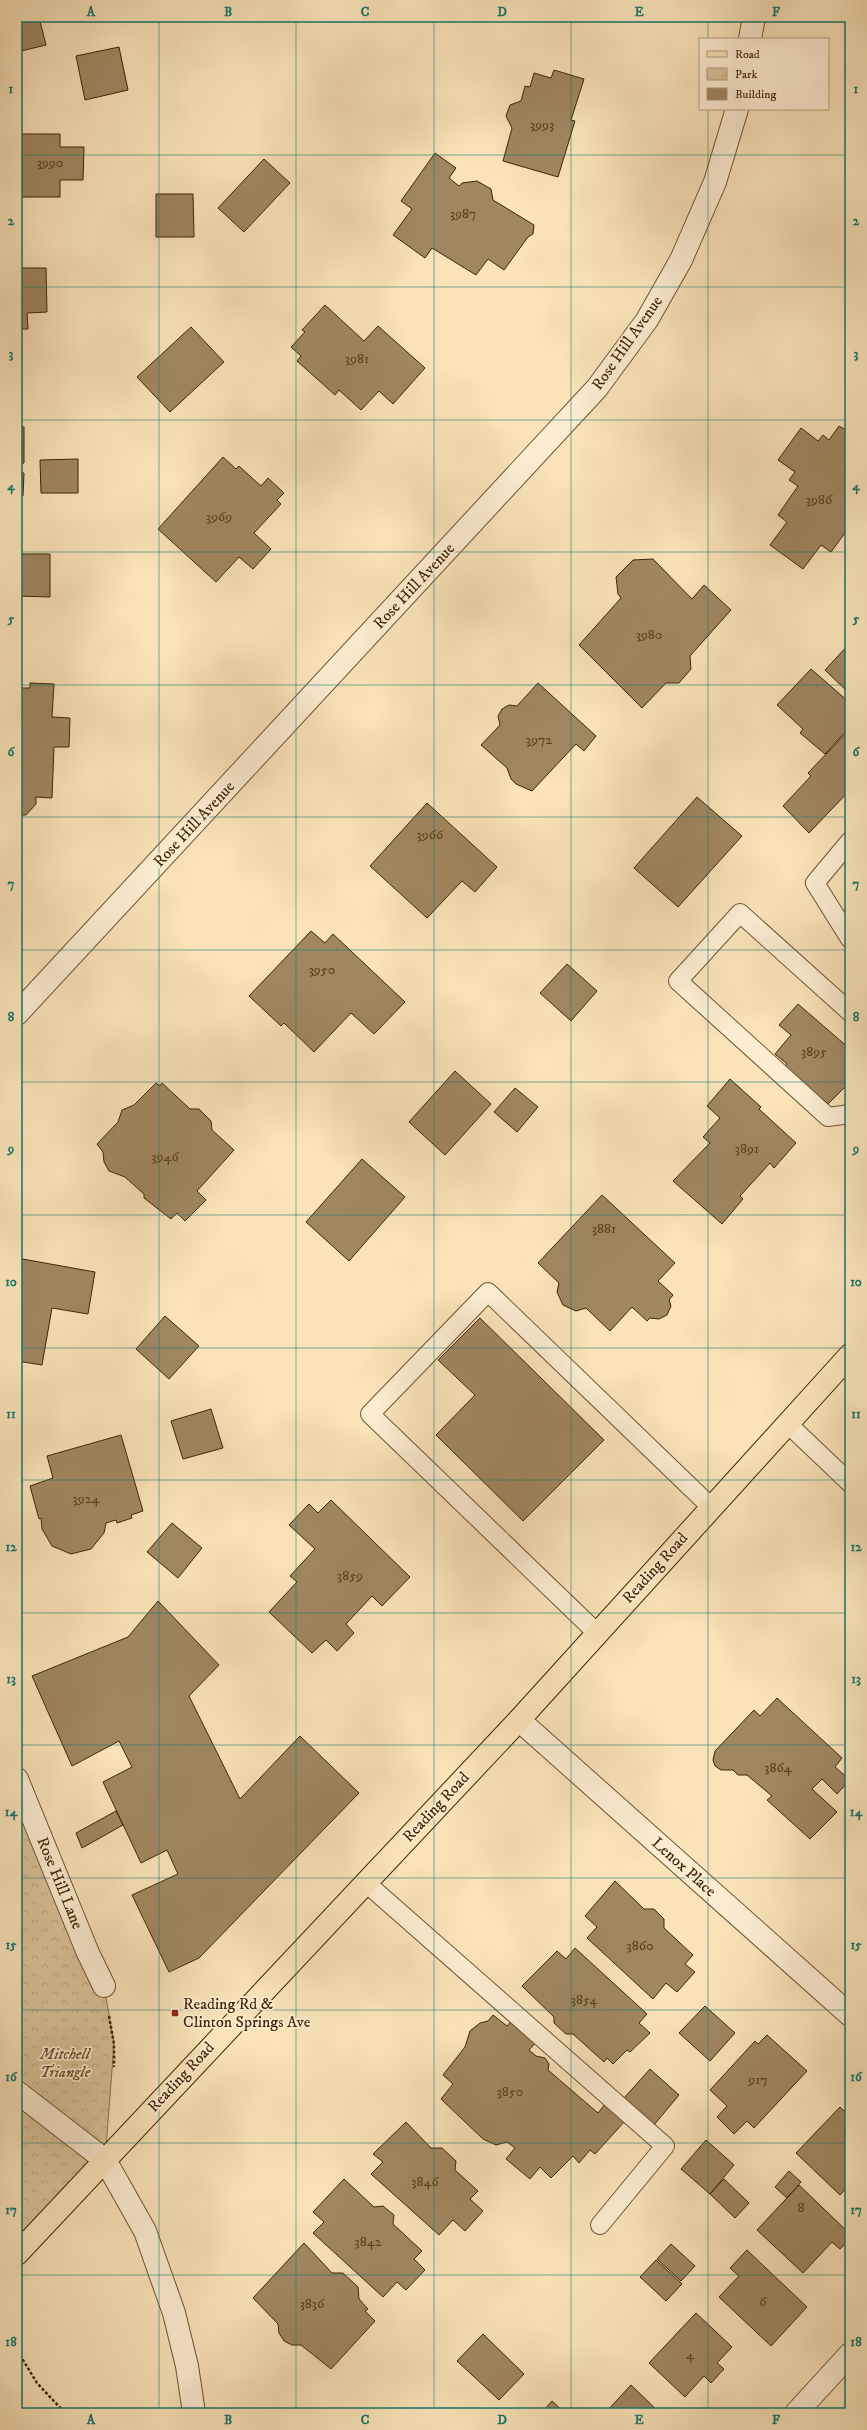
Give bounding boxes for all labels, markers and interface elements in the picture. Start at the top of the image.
text: A [86,4,96,20]
text: B [224,4,232,20]
text: C [361,4,370,20]
text: D [497,4,507,20]
text: E [634,4,644,20]
text: F [772,4,781,20]
legend [699,38,829,110]
text: Road [735,47,760,62]
text: Park [735,67,757,82]
text: 1 [9,81,14,97]
text: 1 [854,81,859,97]
text: Building [735,87,776,102]
house number: 3993 [530,116,554,134]
house number: 3990 [37,154,63,172]
house number: 3987 [450,205,476,223]
text: 2 [8,213,15,229]
text: 2 [853,213,860,229]
street label: Rose Hill Avenue [587,292,667,394]
text: 3 [9,346,14,362]
text: 3 [854,346,859,362]
house number: 3981 [345,350,369,368]
text: 4 [6,478,15,495]
text: 4 [851,478,860,495]
house number: 3986 [806,491,833,509]
house number: 3969 [206,508,232,526]
street label: Rose Hill Avenue [369,539,459,633]
text: 5 [7,611,15,627]
text: 5 [852,611,860,627]
house number: 3980 [636,626,662,644]
house number: 3972 [526,731,552,749]
text: 6 [8,744,16,760]
text: 6 [853,744,861,760]
street label: Rose Hill Avenue [149,777,239,871]
house number: 3966 [417,826,444,844]
text: 7 [8,876,15,892]
text: 7 [853,876,860,892]
house number: 3950 [309,961,335,979]
text: 8 [8,1009,15,1025]
text: 8 [853,1009,860,1025]
house number: 3895 [801,1043,827,1061]
house number: 3891 [735,1140,759,1158]
text: 9 [7,1141,14,1157]
text: 9 [852,1141,859,1157]
house number: 3946 [151,1148,179,1166]
house number: 3881 [592,1220,616,1238]
text: 10 [5,1274,17,1290]
text: 10 [850,1274,862,1290]
text: 11 [6,1406,16,1422]
text: 11 [851,1406,861,1422]
house number: 3924 [72,1490,101,1508]
street label: Reading Road [618,1528,692,1608]
text: 12 [5,1539,17,1555]
text: 12 [850,1539,862,1555]
house number: 3859 [337,1567,363,1585]
text: 13 [6,1671,16,1687]
text: 13 [851,1671,861,1687]
house number: 3864 [764,1759,793,1777]
street label: Reading Road [398,1768,474,1846]
text: 14 [5,1804,18,1821]
text: 14 [850,1804,863,1821]
street label: Lenox Place [648,1833,721,1901]
street label: Rose Hill Lane [32,1834,88,1932]
text: 15 [5,1937,17,1953]
house number: 3860 [626,1937,654,1955]
text: 15 [850,1937,862,1953]
house number: 3854 [571,1991,598,2009]
place label: Reading Rd & Clinton Springs Ave [183,1994,311,2032]
marker: Reading Rd & Clinton Springs Ave [170,2008,180,2018]
street label: Reading Road [143,2038,219,2116]
park label: Mitchell Triangle [39,2044,92,2082]
text: 16 [5,2069,18,2085]
text: 16 [850,2069,863,2085]
house number: 917 [747,2071,768,2089]
house number: 3850 [497,2083,523,2101]
house number: 3846 [411,2173,440,2191]
house number: 8 [797,2199,805,2217]
text: 17 [5,2202,17,2218]
text: 17 [850,2202,862,2218]
house number: 3842 [354,2233,382,2251]
house number: 6 [759,2293,767,2311]
house number: 3836 [300,2295,325,2313]
text: 18 [5,2334,17,2350]
text: 18 [850,2334,862,2350]
house number: 4 [686,2346,695,2364]
text: A [86,2412,96,2428]
text: B [224,2412,232,2428]
text: C [361,2412,370,2428]
text: D [497,2412,507,2428]
text: E [634,2412,644,2428]
text: F [772,2412,781,2428]

